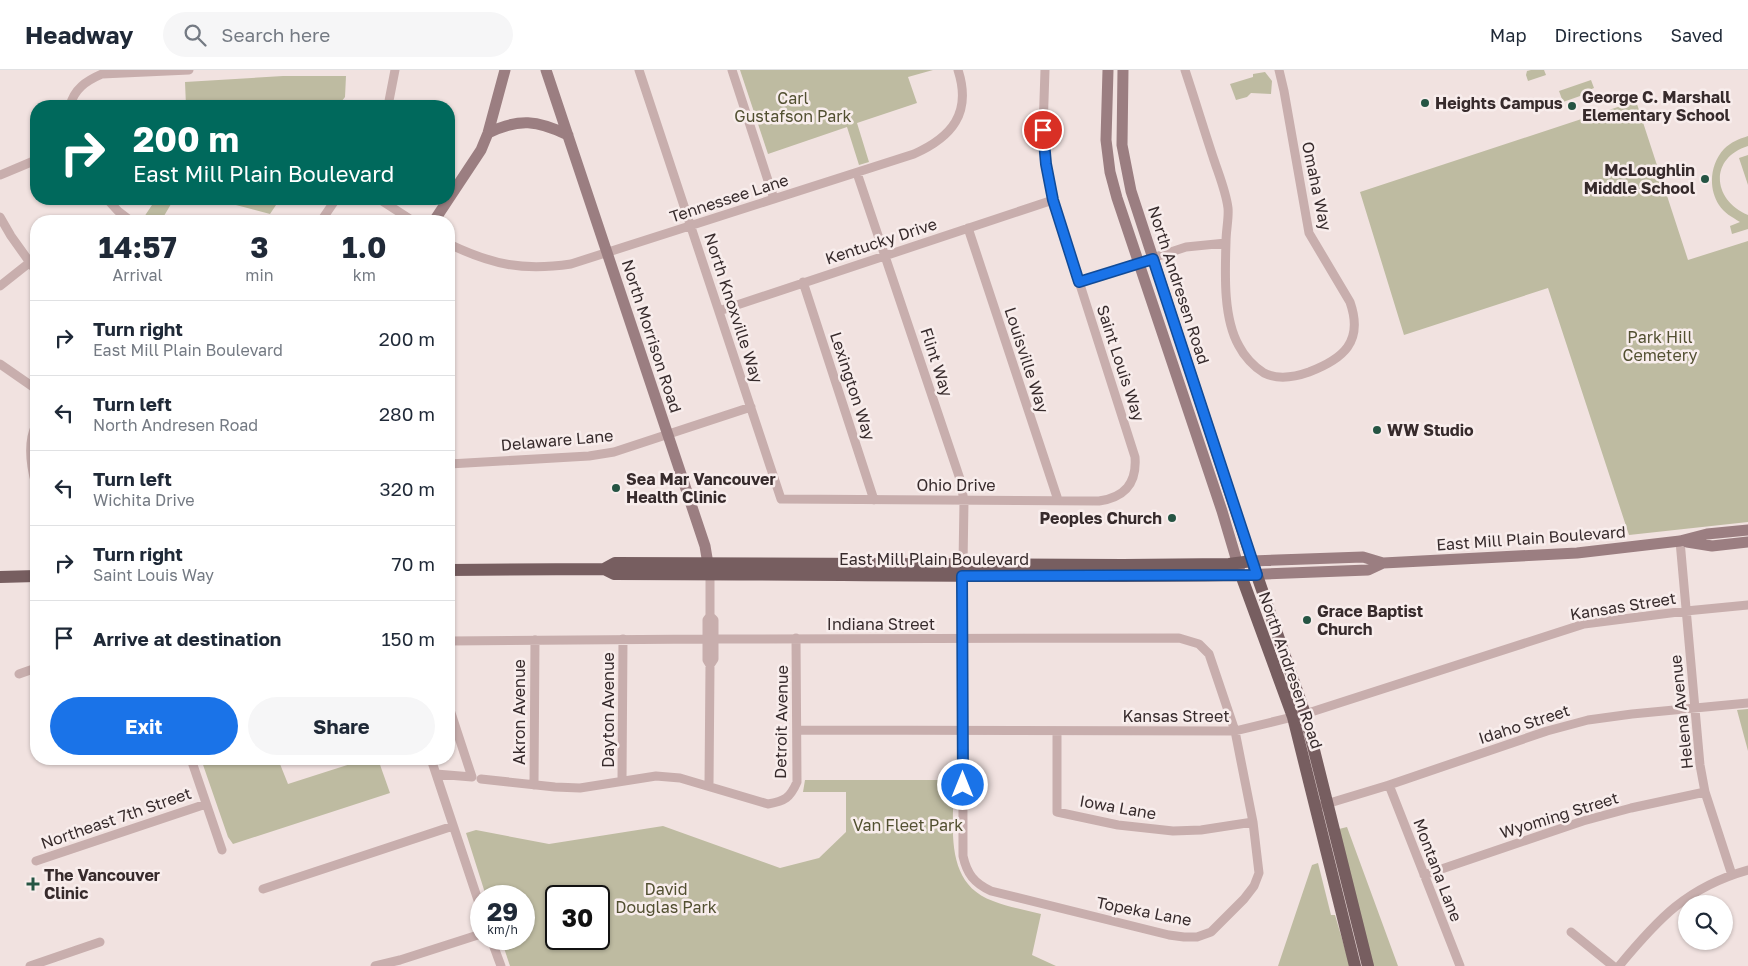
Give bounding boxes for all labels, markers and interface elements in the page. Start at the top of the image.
search box [163,12,513,57]
text: Headway [25,20,133,49]
icon: search [181,21,209,49]
text: Search here [221,23,330,46]
text: Map [1490,24,1526,46]
text: Directions [1554,24,1642,46]
text: Saved [1670,24,1723,46]
place label: George C. Marshall Elementary School [1582,87,1731,125]
park label: Carl Gustafson Park [734,88,852,126]
place label: Heights Campus [1435,93,1563,113]
marker: Heights Campus [1419,97,1431,109]
marker: George C. Marshall Elementary School [1566,100,1578,112]
pin [1022,109,1064,151]
icon: arrive [1029,116,1057,144]
text: 200 m [133,118,239,160]
icon: right [50,120,115,185]
street label: Omaha Way [1298,140,1336,232]
text: East Mill Plain Boulevard [133,160,394,187]
place label: McLoughlin Middle School [1584,160,1696,198]
street label: Tennessee Lane [667,169,791,227]
marker: McLoughlin Middle School [1699,173,1711,185]
street label: North Andresen Road [1144,203,1214,367]
street label: Kentucky Drive [823,214,939,268]
text: 14:57 [98,229,177,265]
text: 3 [250,229,269,265]
text: 1.0 [342,229,387,265]
street label: North Knoxville Way [700,230,768,386]
street label: North Morrison Road [618,257,686,415]
text: Arrival [113,265,163,285]
text: min [245,265,274,285]
text: km [353,265,376,285]
street label: Saint Louis Way [1093,302,1149,424]
street label: Louisville Way [1000,305,1054,415]
text: Turn right [93,317,183,340]
icon: right [50,324,78,352]
street label: Flint Way [916,325,958,399]
text: 200 m [379,327,435,350]
park label: Park Hill Cemetery [1623,327,1698,365]
street label: Lexington Way [826,329,880,443]
text: East Mill Plain Boulevard [93,340,283,360]
text: Turn left [93,392,172,415]
icon: left [50,399,78,427]
text: 280 m [379,402,435,425]
text: North Andresen Road [93,415,258,435]
place label: WW Studio [1387,420,1474,440]
marker: WW Studio [1371,424,1383,436]
street label: Delaware Lane [500,425,614,455]
text: Turn left [93,467,172,490]
place label: Sea Mar Vancouver Health Clinic [626,469,776,507]
icon: left [50,474,78,502]
street label: Ohio Drive [916,475,996,495]
text: 320 m [380,477,435,500]
marker: Sea Mar Vancouver Health Clinic [610,482,622,494]
text: Wichita Drive [93,490,195,510]
place label: Peoples Church [1039,508,1162,528]
marker: Peoples Church [1166,512,1178,524]
street label: East Mill Plain Boulevard [1436,521,1626,555]
text: Turn right [93,542,183,565]
icon: right [50,549,78,577]
street label: East Mill Plain Boulevard [839,549,1029,569]
text: 70 m [392,552,435,575]
text: Saint Louis Way [93,565,214,585]
street label: Kansas Street [1569,588,1677,624]
street label: North Andresen Road [1255,589,1327,751]
place label: Grace Baptist Church [1317,601,1423,639]
street label: Indiana Street [827,614,935,634]
marker: Grace Baptist Church [1301,614,1313,626]
icon: arrive [50,624,78,652]
text: Arrive at destination [93,627,281,650]
text: 150 m [381,627,435,650]
street label: Dayton Avenue [598,652,618,768]
street label: Helena Avenue [1665,654,1697,770]
street label: Akron Avenue [509,659,529,765]
street label: Detroit Avenue [770,665,792,779]
button: Exit [50,697,238,755]
button: Share [248,697,435,755]
street label: Idaho Street [1476,700,1572,748]
street label: Kansas Street [1122,706,1230,726]
position arrow [936,758,988,810]
street label: Northeast 7th Street [38,783,194,853]
street label: Wyoming Street [1497,787,1621,843]
street label: Iowa Lane [1078,790,1158,824]
park label: Van Fleet Park [853,815,963,835]
street label: Montana Lane [1409,816,1467,924]
place label: The Vancouver Clinic [44,865,160,903]
marker: The Vancouver Clinic [26,877,40,891]
park label: David Douglas Park [615,879,717,917]
speed limit sign: 30 [545,885,610,950]
street label: Topeka Lane [1095,892,1193,930]
map controls [1678,895,1733,950]
button: search [1678,895,1733,950]
text: 29 [487,896,518,927]
text: km/h [487,922,518,937]

